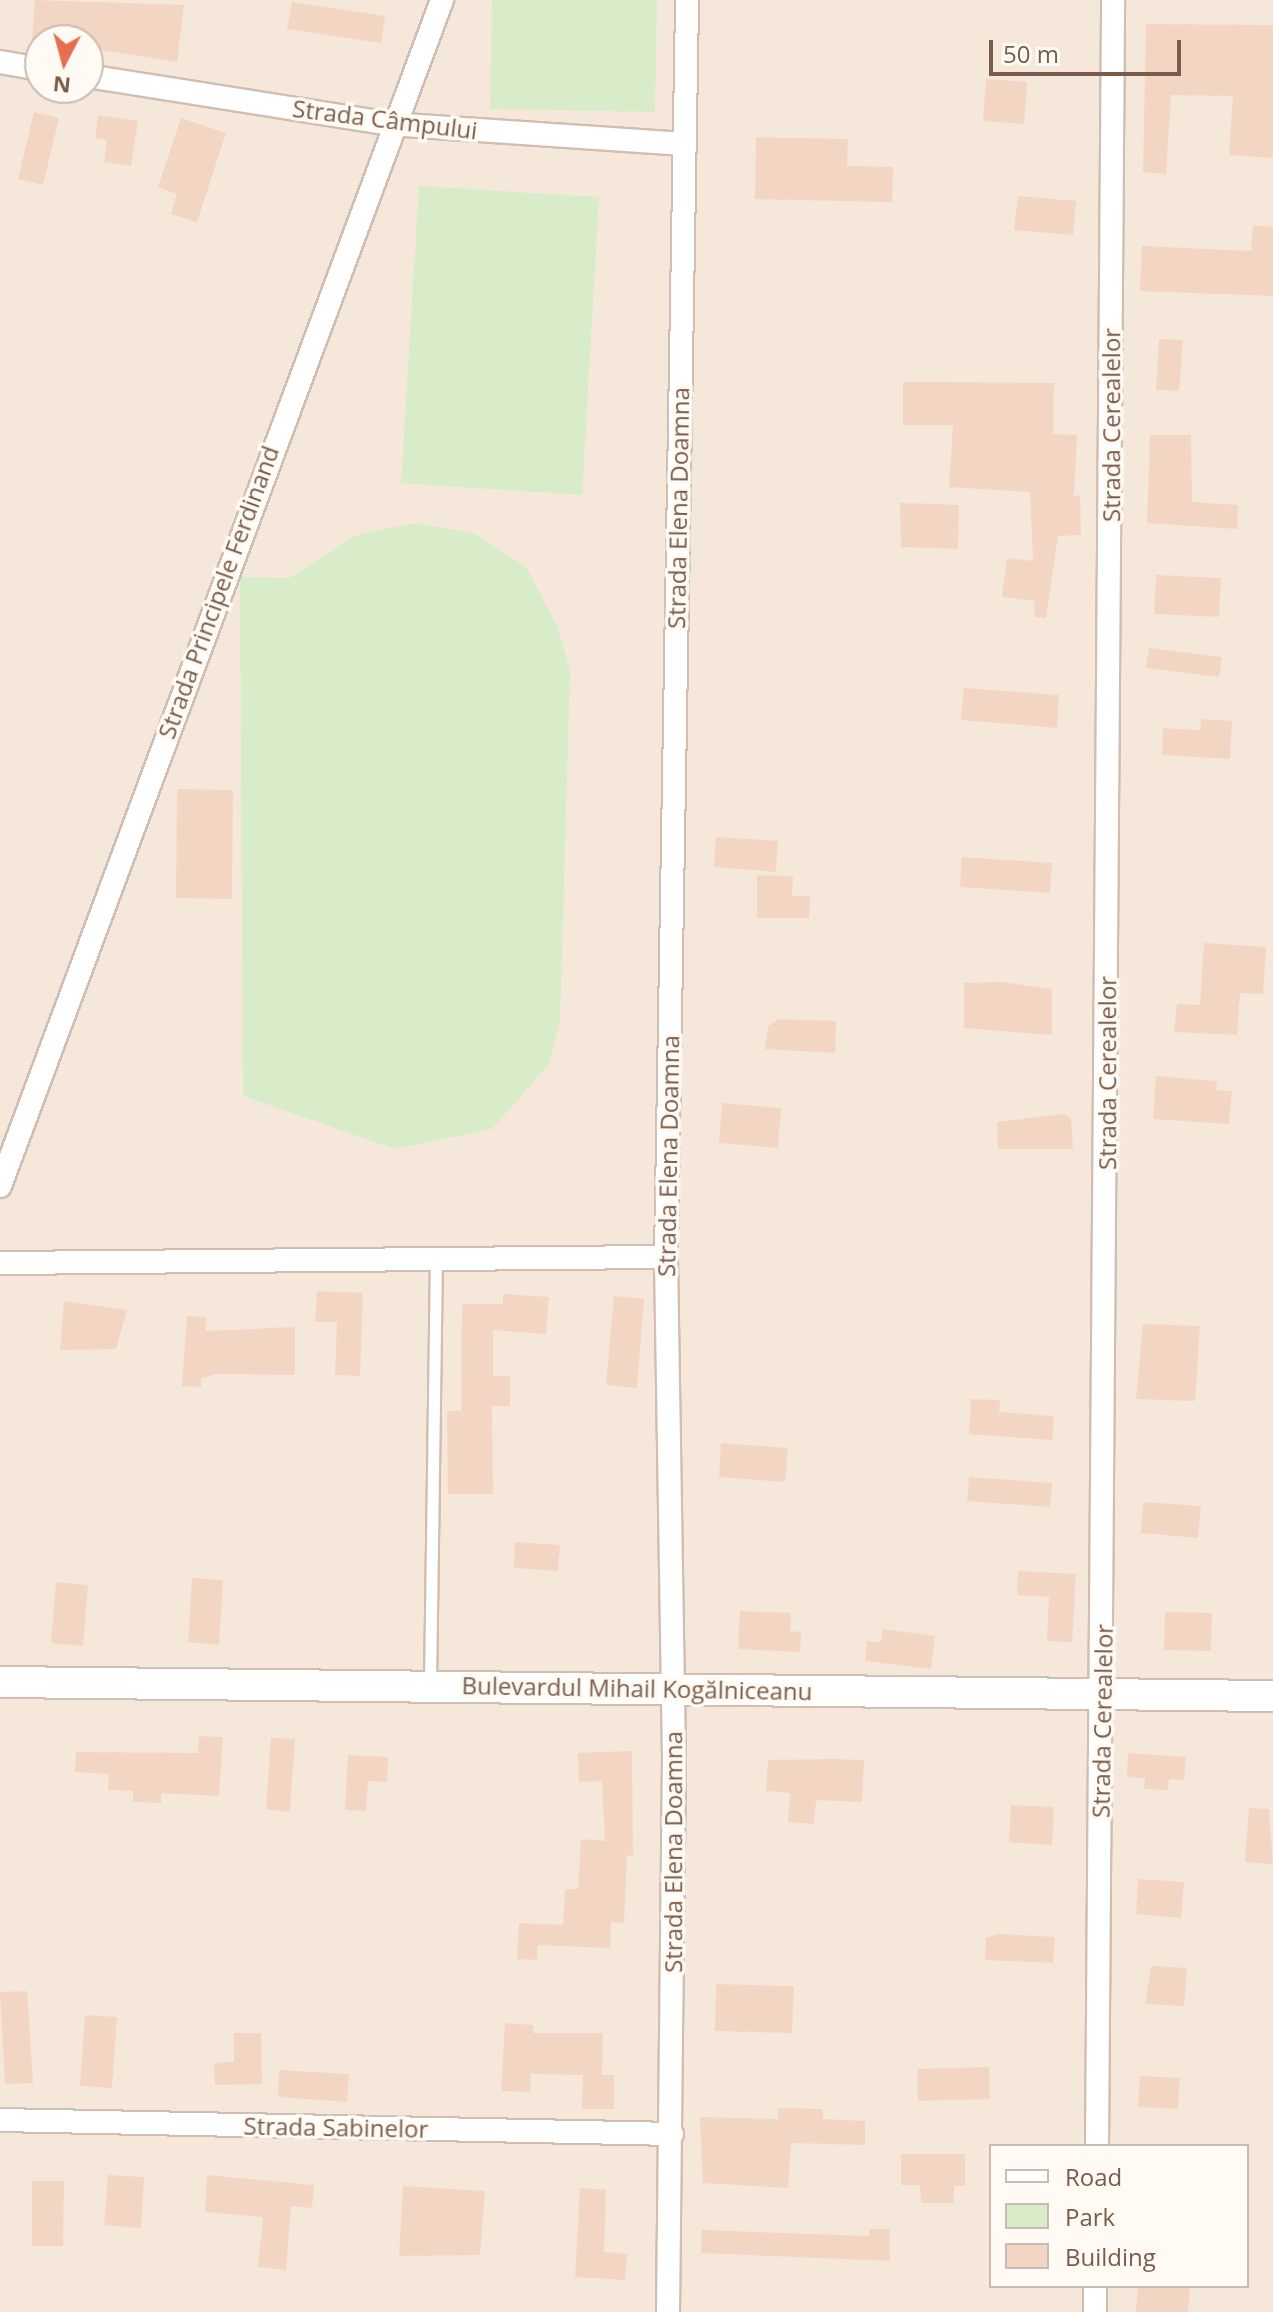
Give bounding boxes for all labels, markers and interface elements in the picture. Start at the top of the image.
north arrow [24,24,104,104]
scale bar [993,24,1185,74]
text: 50 m [1003,37,1059,70]
text: N [51,70,72,102]
street label: Strada Câmpului [291,93,479,145]
street label: Strada Cerealelor [1097,328,1125,522]
street label: Strada Elena Doamna [661,387,695,629]
street label: Strada Principele Ferdinand [152,442,284,742]
street label: Strada Cerealelor [1093,976,1121,1170]
street label: Strada Elena Doamna [651,1035,685,1277]
street label: Strada Cerealelor [1086,1624,1118,1818]
street label: Bulevardul Mihail Kogălniceanu [461,1671,813,1705]
street label: Strada Elena Doamna [659,1731,687,1973]
street label: Strada Sabinelor [243,2111,429,2143]
legend [989,2144,1249,2288]
text: Road [1065,2160,1122,2193]
text: Park [1065,2200,1115,2233]
text: Building [1065,2240,1156,2273]

